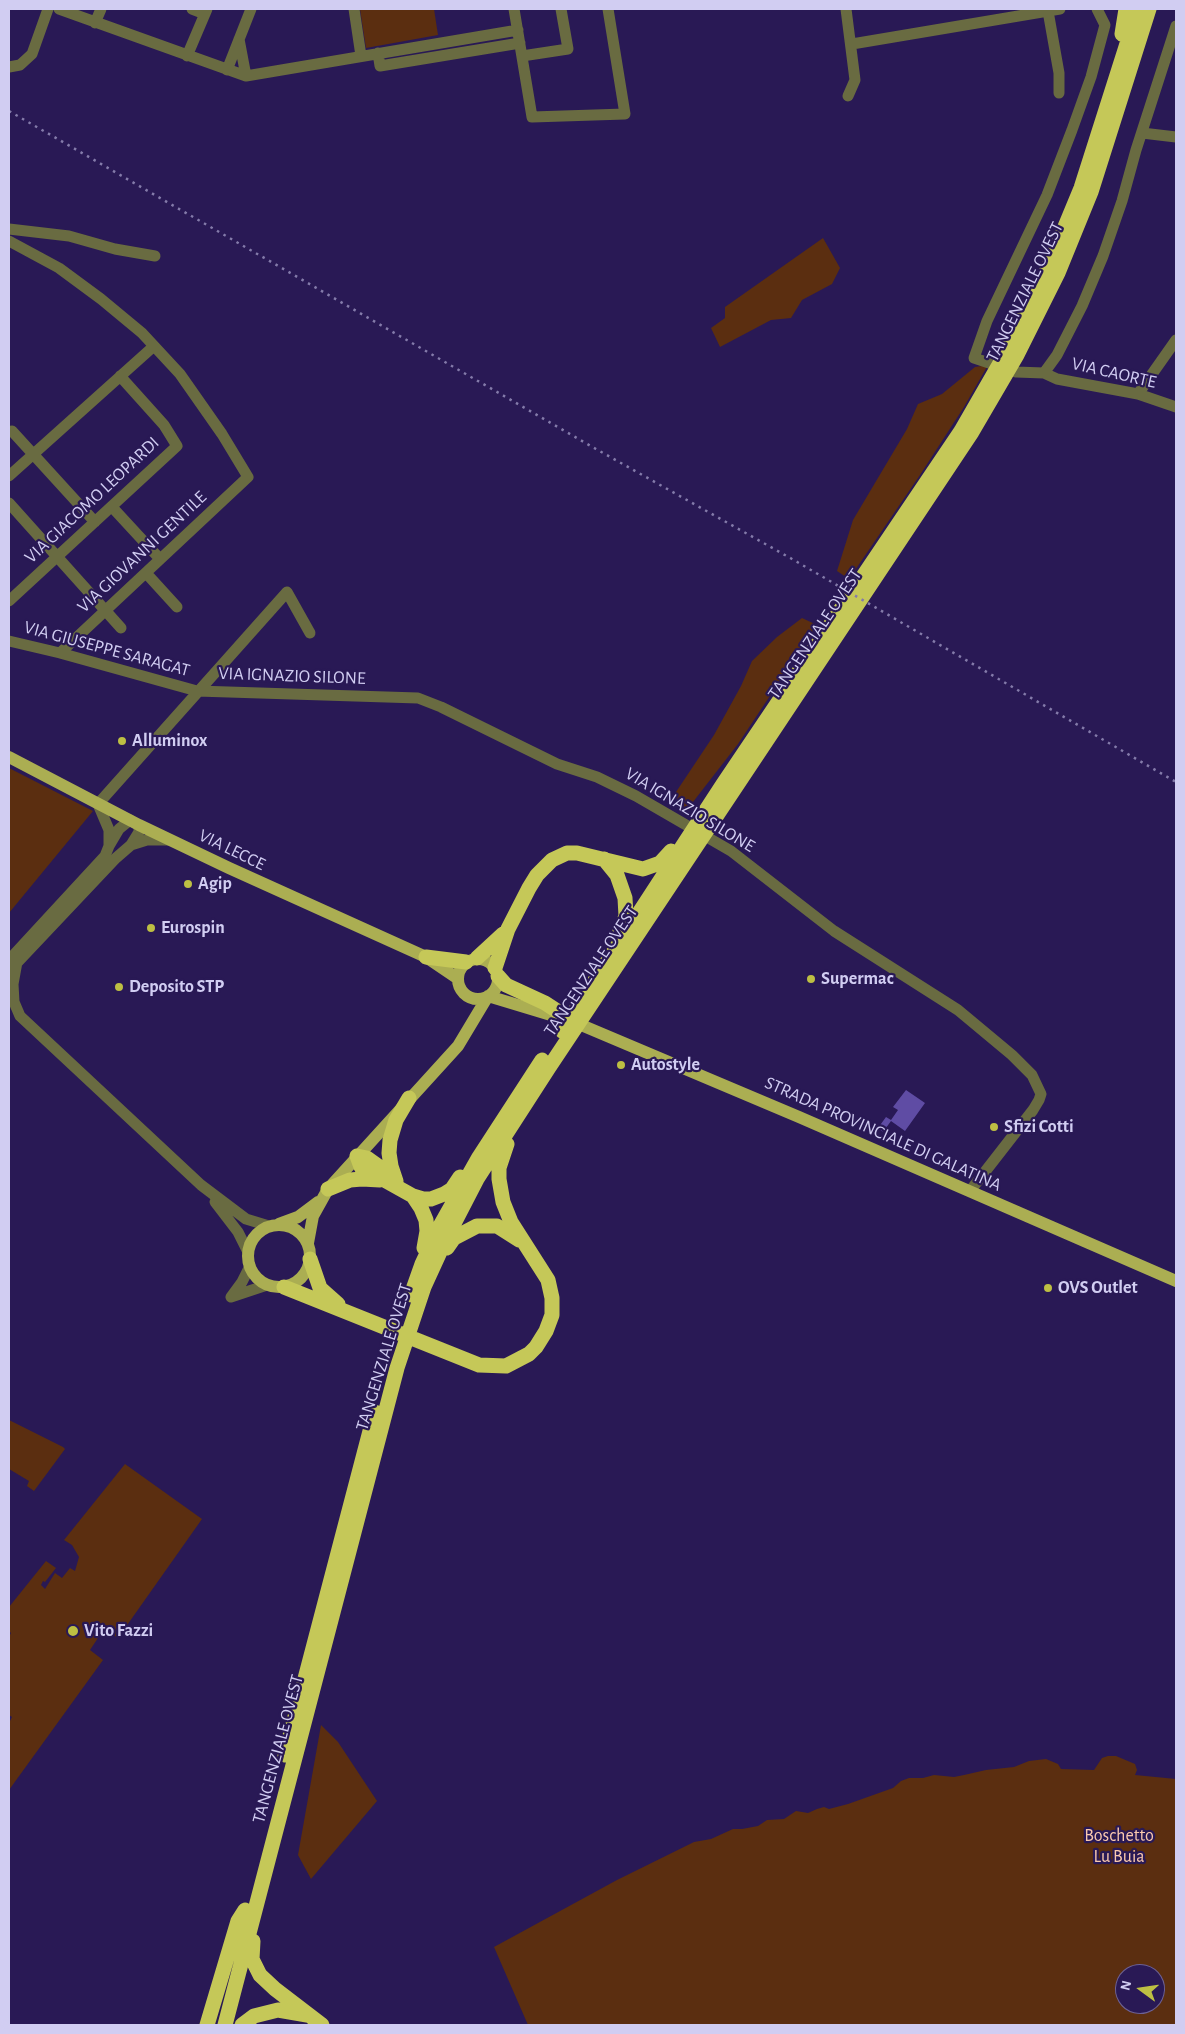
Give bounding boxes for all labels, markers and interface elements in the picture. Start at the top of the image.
street label: TANGENZIALE OVEST [982,219,1068,365]
street label: VIA CAORTE [1070,353,1158,393]
street label: VIA GIACOMO LEOPARDI [20,432,164,568]
street label: VIA GIOVANNI GENTILE [73,487,211,617]
street label: TANGENZIALE OVEST [763,565,867,703]
street label: VIA GIUSEPPE SARAGAT [22,616,192,682]
street label: VIA IGNAZIO SILONE [218,663,366,689]
place label: Alluminox [132,730,207,752]
marker: Alluminox [116,735,128,747]
street label: VIA IGNAZIO SILONE [621,763,759,857]
street label: VIA LECCE [195,825,269,875]
place label: Agip [198,873,232,895]
marker: Agip [182,878,194,890]
street label: TANGENZIALE OVEST [539,902,643,1040]
place label: Eurospin [161,917,225,939]
marker: Eurospin [145,922,157,934]
place label: Supermac [821,968,894,990]
marker: Supermac [805,973,817,985]
place label: Deposito STP [129,976,224,998]
marker: Deposito STP [113,981,125,993]
place label: Autostyle [631,1054,700,1076]
marker: Autostyle [615,1059,627,1071]
street label: STRADA PROVINCIALE DI GALATINA [761,1072,1005,1196]
place label: Sfizi Cotti [1004,1116,1074,1138]
marker: Sfizi Cotti [988,1121,1000,1133]
place label: OVS Outlet [1058,1277,1138,1299]
street label: TANGENZIALE OVEST [351,1281,417,1433]
marker: OVS Outlet [1042,1282,1054,1294]
place label: Vito Fazzi [84,1620,153,1642]
marker: Vito Fazzi [66,1624,80,1638]
street label: TANGENZIALE OVEST [248,1672,308,1826]
park label: Boschetto Lu Buia [1084,1825,1154,1868]
north arrow [1115,1964,1165,2014]
text: N [1118,1979,1134,1992]

